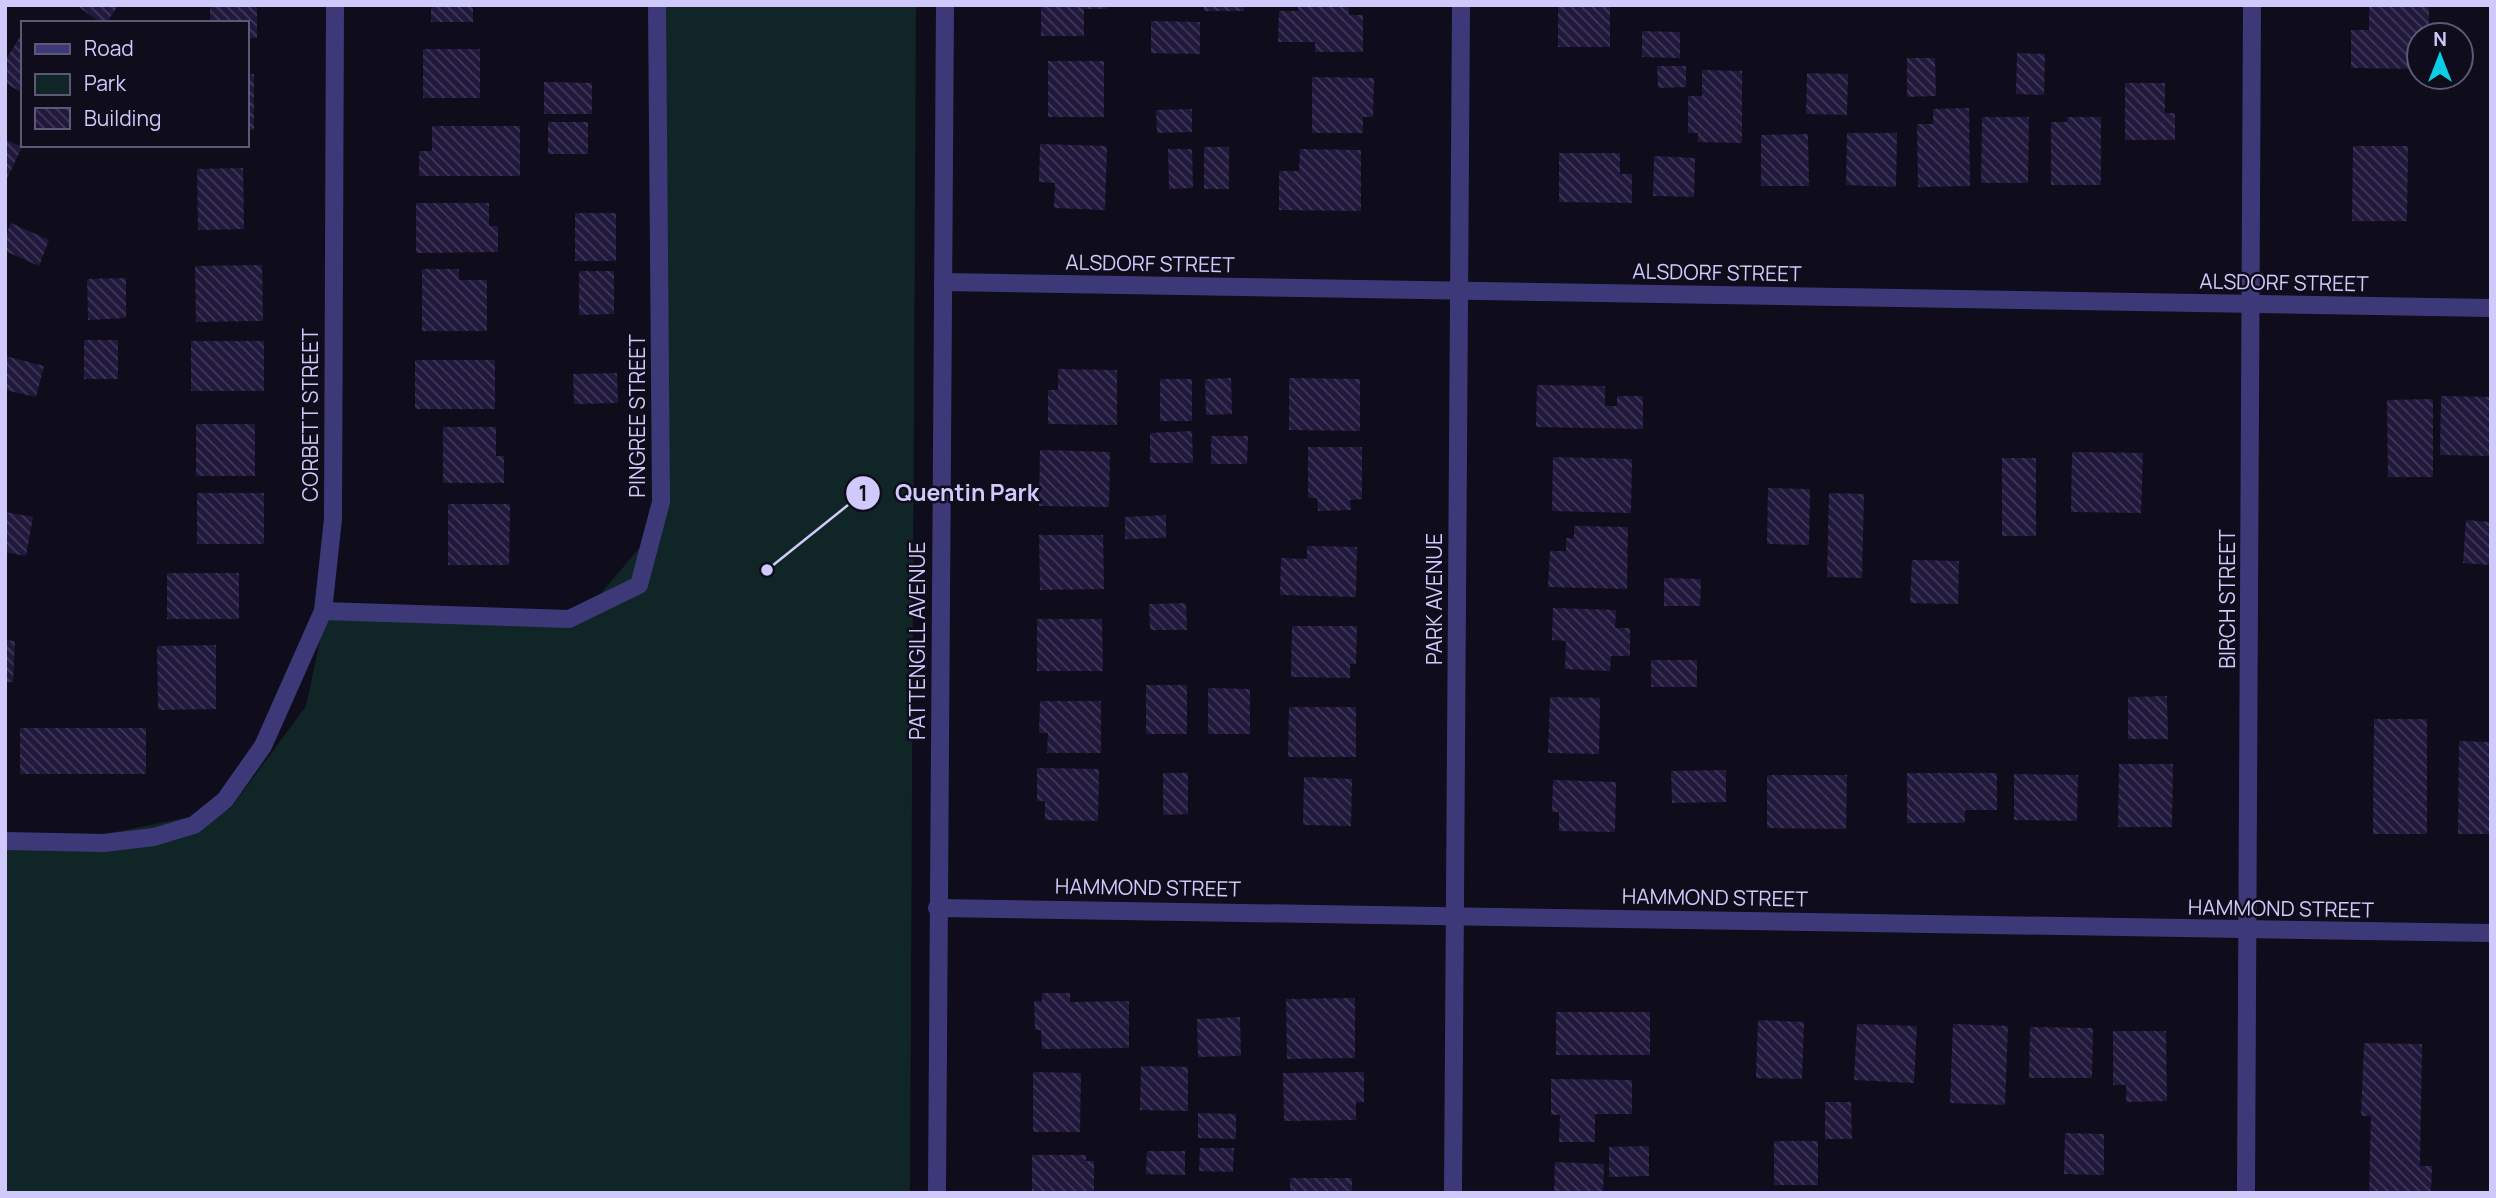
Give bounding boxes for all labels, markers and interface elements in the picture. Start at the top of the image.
legend [21,21,248,147]
north arrow [2405,21,2475,91]
text: N [2433,26,2447,52]
text: Road [84,34,134,62]
text: Park [84,69,126,97]
text: Building [84,104,161,132]
street label: ALSDORF STREET [1065,248,1235,278]
street label: ALSDORF STREET [1632,257,1802,287]
street label: ALSDORF STREET [2199,267,2369,297]
street label: CORBETT STREET [296,328,324,502]
street label: PINGREE STREET [623,334,651,498]
callout: Quentin Park [846,471,1053,515]
text: Quentin Park [895,476,1040,508]
text: 1 [858,479,868,507]
street label: BIRCH STREET [2213,529,2241,669]
street label: PARK AVENUE [1420,533,1448,665]
street label: PATTENGILL AVENUE [903,542,931,740]
street label: HAMMOND STREET [1055,871,1242,903]
street label: HAMMOND STREET [1622,881,1809,913]
street label: HAMMOND STREET [2188,892,2375,924]

